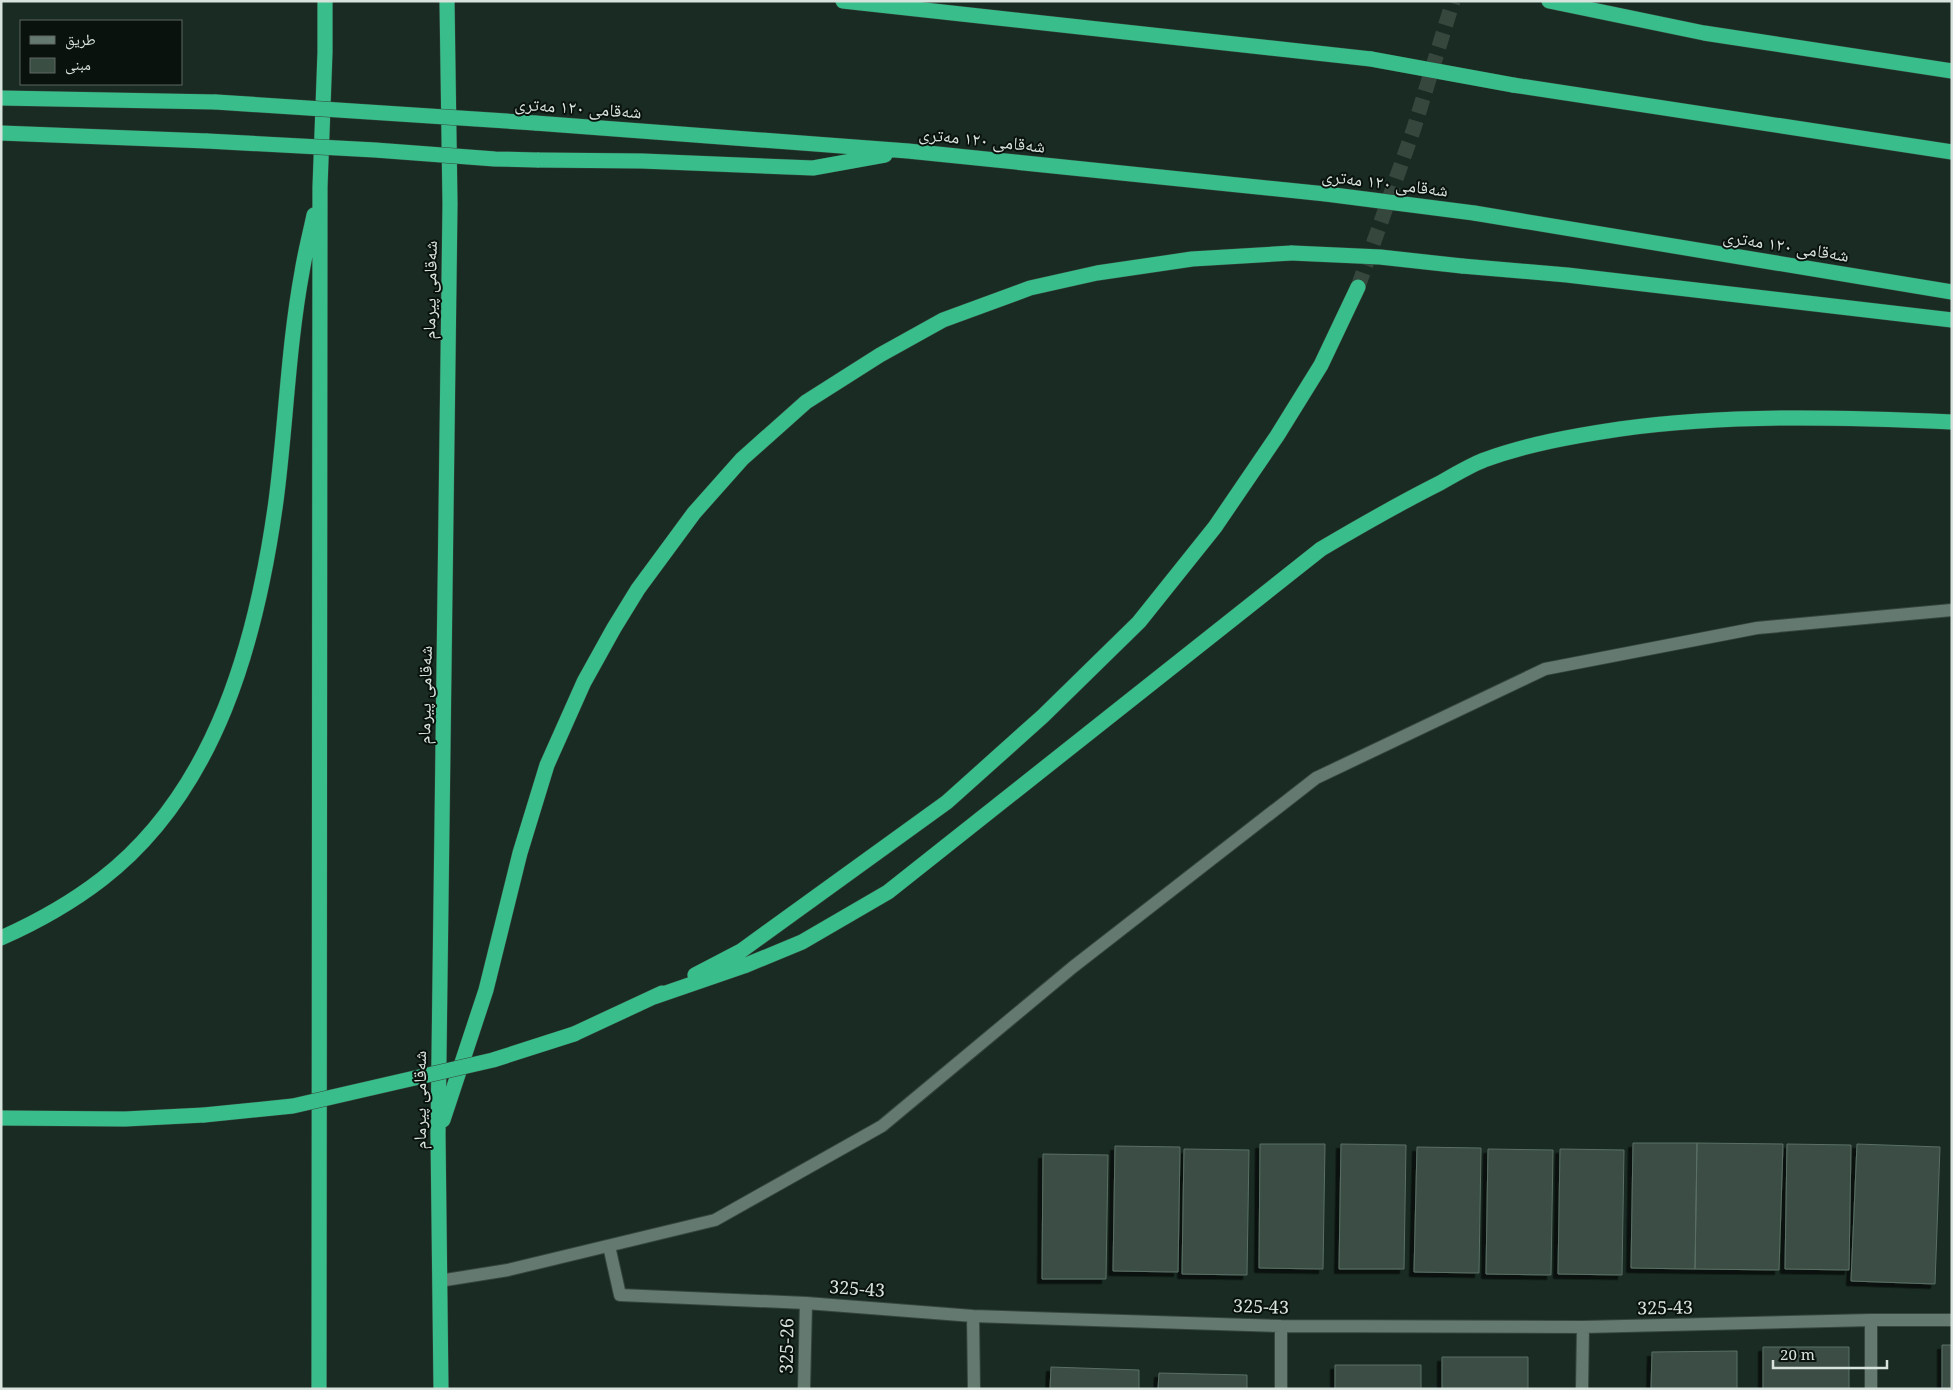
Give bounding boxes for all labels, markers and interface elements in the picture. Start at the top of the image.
legend [20,20,182,85]
text: طريق [65,29,96,50]
text: مبنى [65,54,91,75]
street label: شەقامی ١٢٠ مەتری [514,91,642,123]
street label: شەقامی ١٢٠ مەتری [918,120,1047,158]
street label: شەقامی ١٢٠ مەتری [1321,162,1450,202]
street label: شەقامی ١٢٠ مەتری [1721,223,1851,267]
street label: شەقامی پیرمام [416,240,443,340]
street label: شەقامی پیرمام [411,645,438,745]
street label: شەقامی پیرمام [407,1051,432,1149]
street label: 325-43 [828,1274,886,1302]
street label: 325-43 [1233,1293,1289,1319]
street label: 325-43 [1637,1295,1693,1319]
street label: 325-26 [774,1318,798,1374]
scale bar [1773,1338,1887,1370]
text: 20 m [1780,1344,1815,1364]

